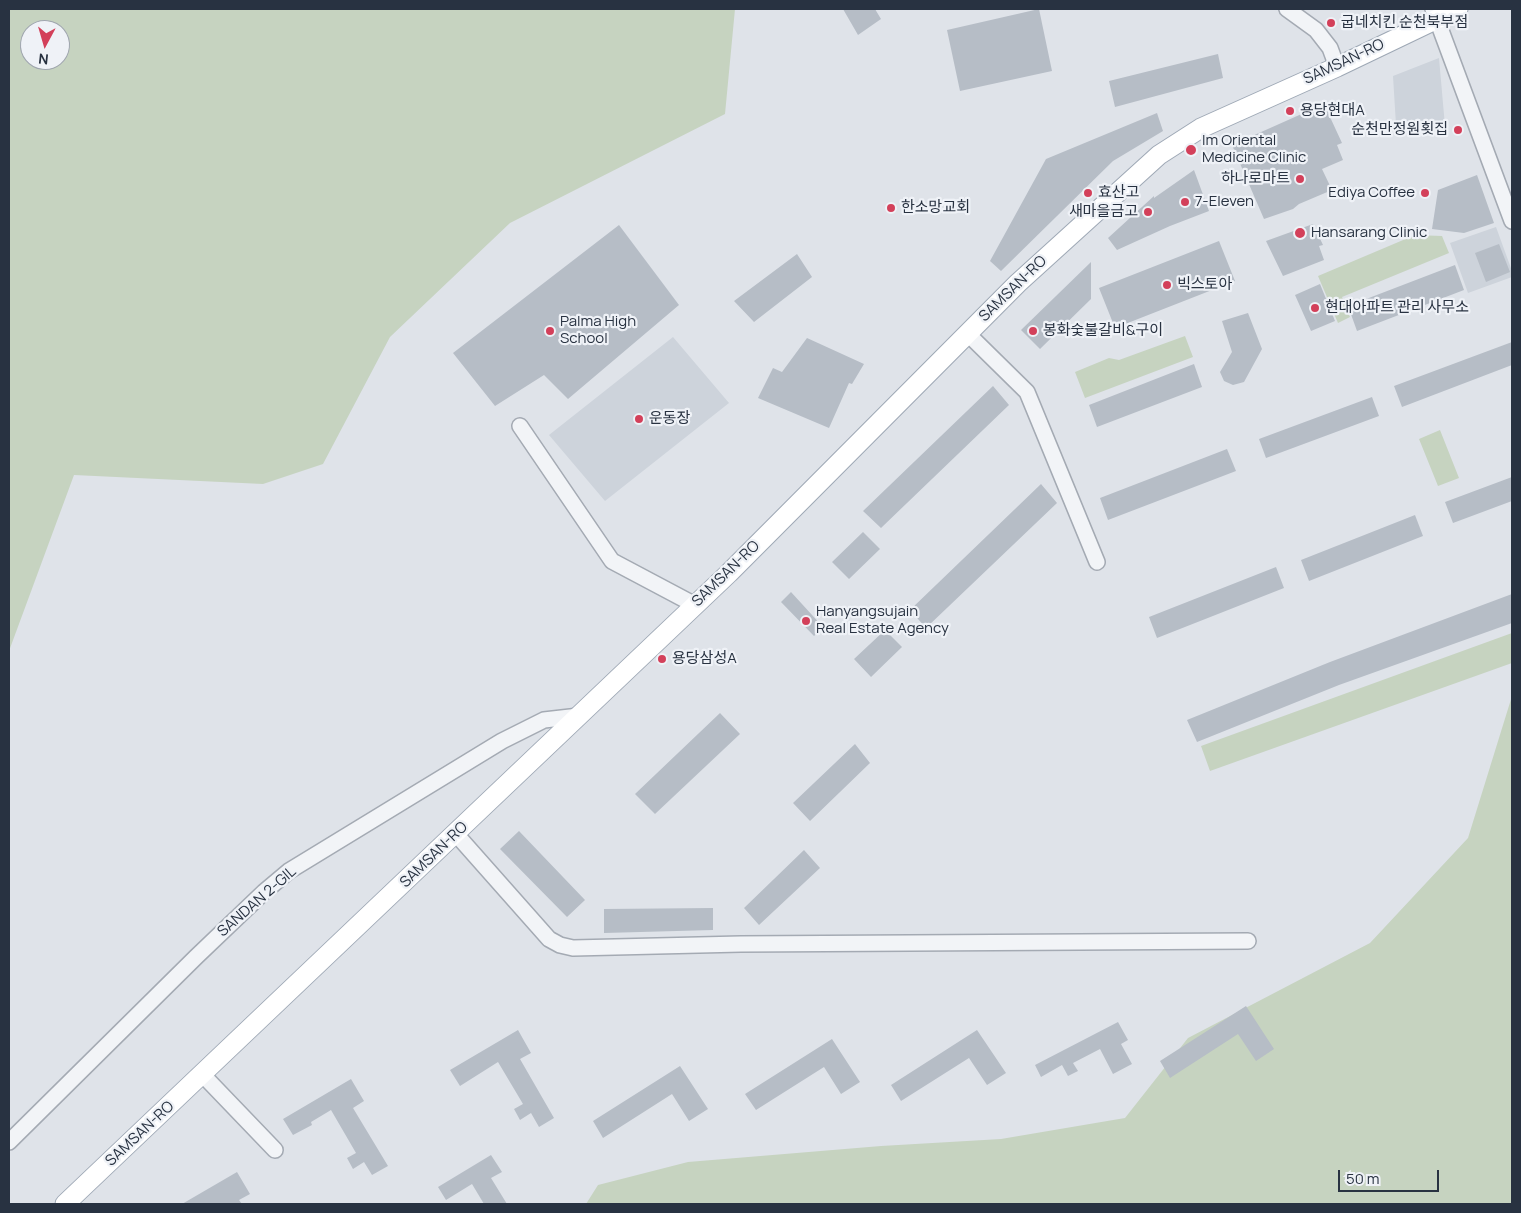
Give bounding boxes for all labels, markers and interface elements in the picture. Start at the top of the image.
place label: 굽네치킨 순천북부점 [1341,14,1468,32]
marker: 굽네치킨 순천북부점 [1325,17,1337,29]
north arrow [20,20,70,70]
street label: SAMSAN-RO [1301,35,1387,89]
text: N [37,49,49,69]
place label: 용당현대A [1300,102,1365,120]
marker: 용당현대A [1284,105,1296,117]
place label: 순천만정원횟집 [1351,121,1448,139]
marker: 순천만정원횟집 [1452,124,1464,136]
place label: Im Oriental Medicine Clinic [1202,132,1306,167]
marker: Im Oriental Medicine Clinic [1184,143,1198,157]
place label: 하나로마트 [1221,170,1290,188]
marker: 하나로마트 [1294,173,1306,185]
place label: 효산고 [1098,184,1139,202]
place label: Ediya Coffee [1328,184,1415,202]
marker: 효산고 [1082,187,1094,199]
marker: Ediya Coffee [1419,187,1431,199]
place label: 7-Eleven [1195,193,1254,211]
marker: 7-Eleven [1179,196,1191,208]
place label: 한소망교회 [901,199,970,217]
marker: 한소망교회 [885,202,897,214]
place label: 새마을금고 [1069,203,1138,221]
marker: 새마을금고 [1142,206,1154,218]
place label: Hansarang Clinic [1311,224,1427,242]
marker: Hansarang Clinic [1293,226,1307,240]
street label: SAMSAN-RO [975,252,1051,326]
place label: 빅스토아 [1177,276,1232,294]
marker: 빅스토아 [1161,279,1173,291]
place label: 현대아파트 관리 사무소 [1325,299,1469,317]
marker: 현대아파트 관리 사무소 [1309,302,1321,314]
place label: Palma High School [560,313,636,348]
place label: 봉화숯불갈비&구이 [1043,322,1163,340]
marker: Palma High School [544,325,556,337]
marker: 봉화숯불갈비&구이 [1027,325,1039,337]
place label: 운동장 [649,410,690,428]
marker: 운동장 [633,413,645,425]
street label: SAMSAN-RO [688,537,764,611]
place label: Hanyangsujain Real Estate Agency [816,603,949,638]
marker: Hanyangsujain Real Estate Agency [800,615,812,627]
place label: 용당삼성A [672,650,737,668]
marker: 용당삼성A [656,653,668,665]
street label: SAMSAN-RO [396,818,472,892]
street label: SANDAN 2-GIL [214,863,300,941]
street label: SAMSAN-RO [102,1098,178,1170]
scale bar [1341,1160,1442,1192]
text: 50 m [1346,1168,1380,1189]

